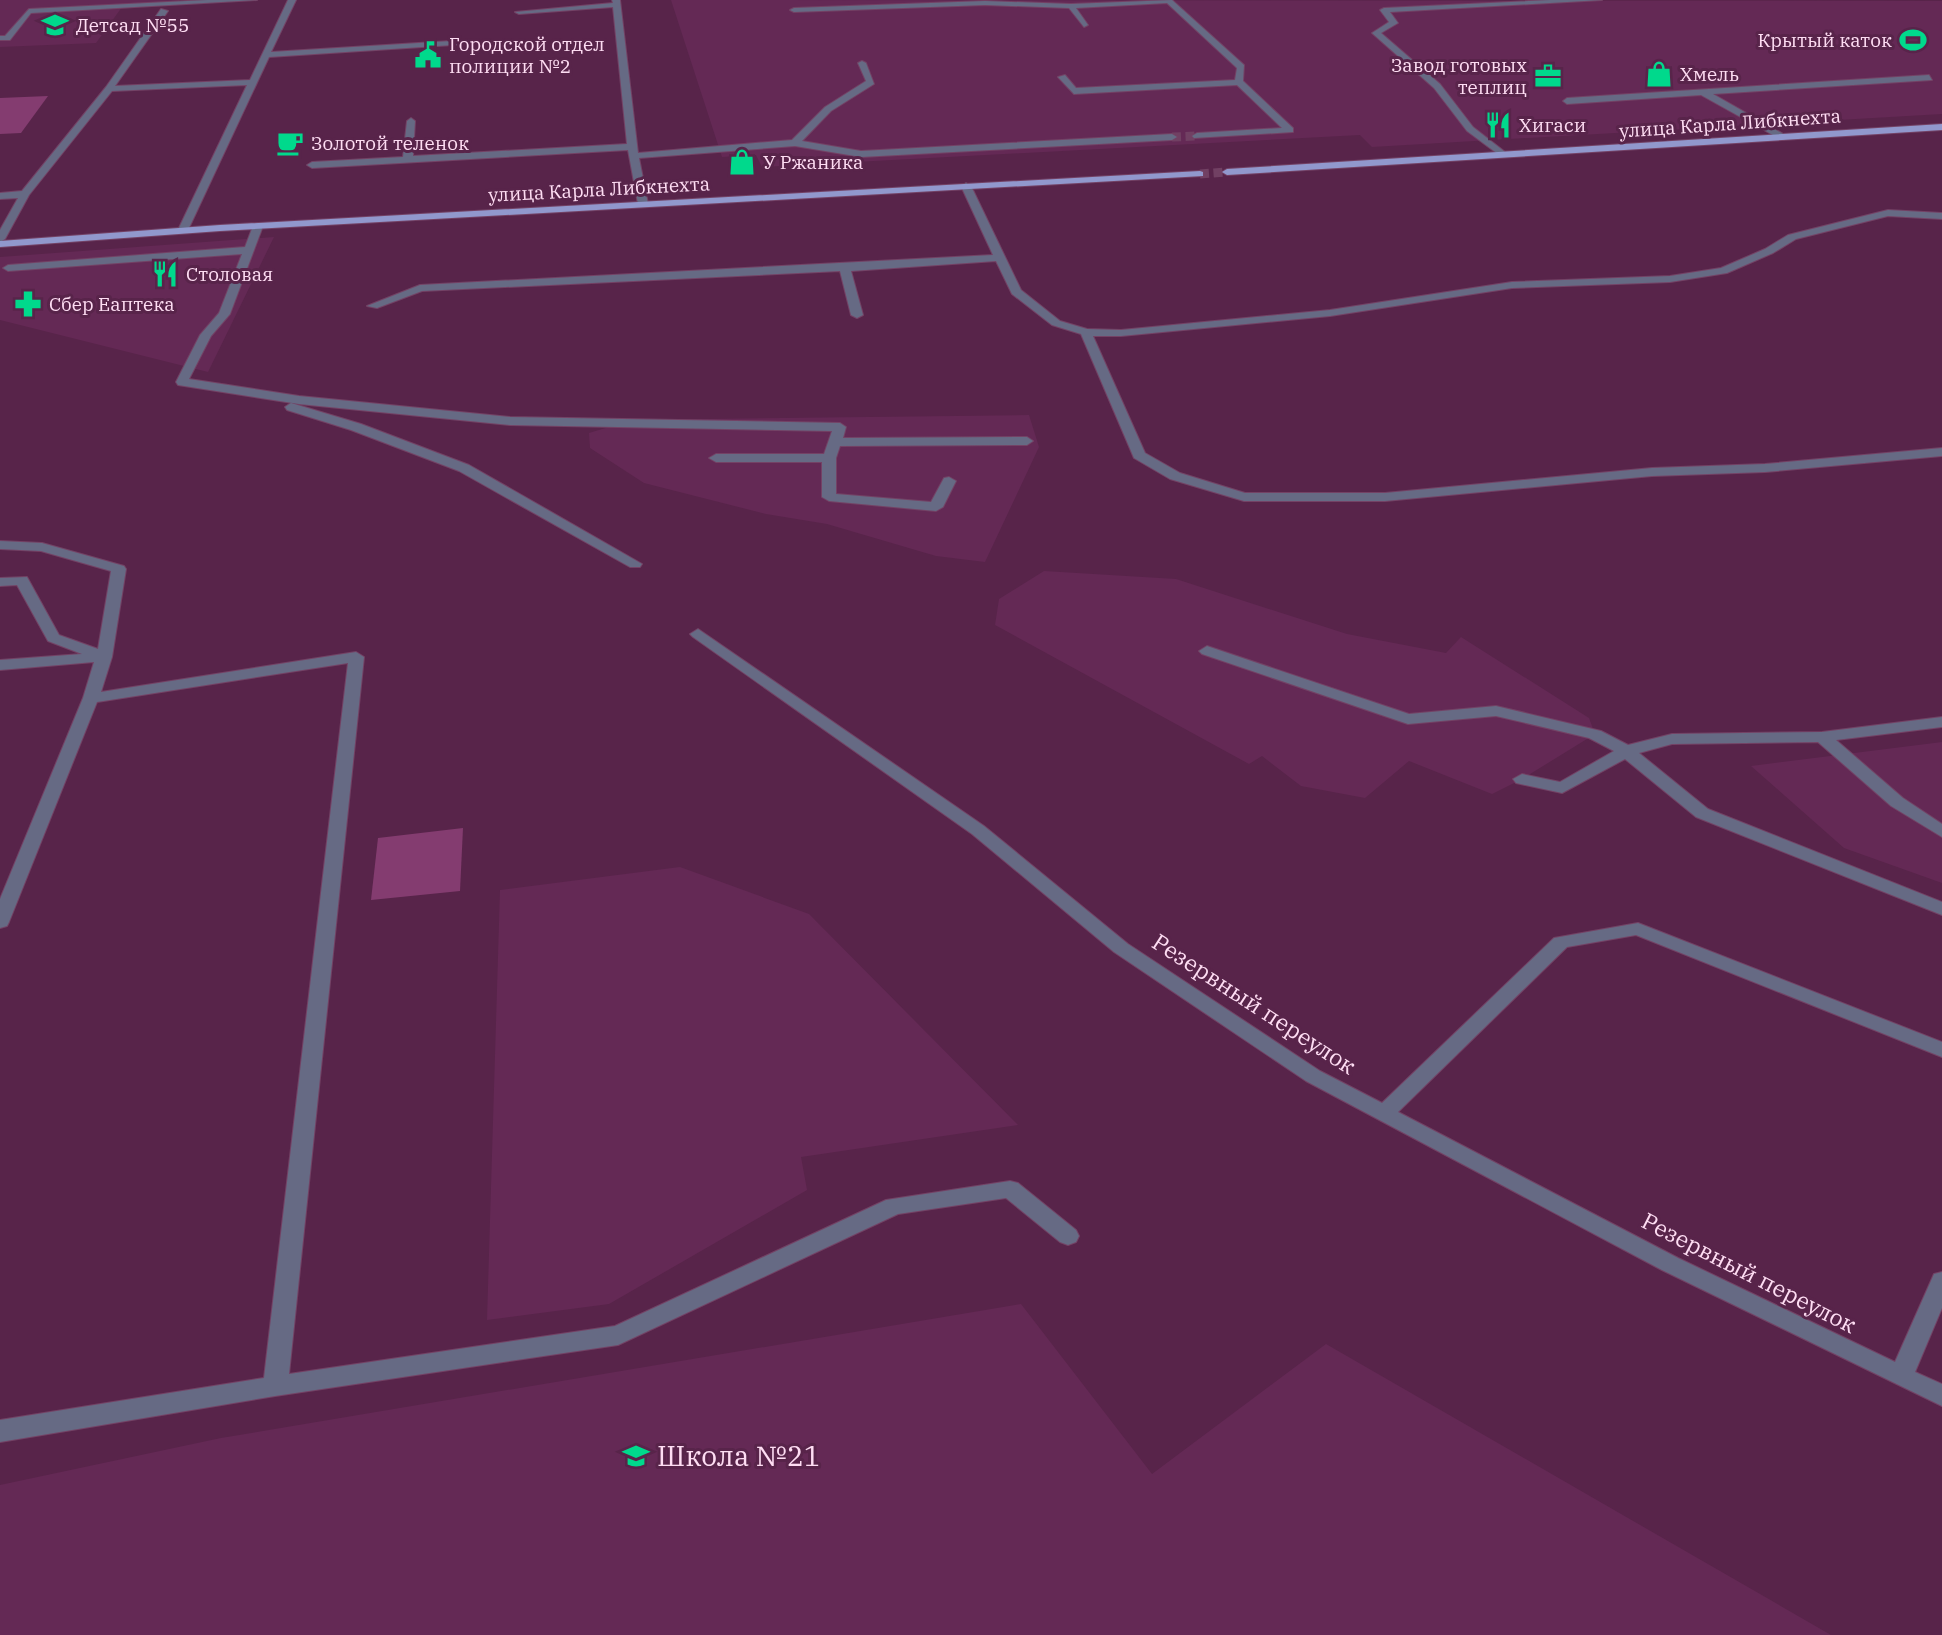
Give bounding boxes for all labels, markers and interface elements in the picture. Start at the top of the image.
school or university icon: Детсад №55 [40,10,70,40]
place label: Детсад №55 [76,13,189,37]
sports icon: Крытый каток [1898,25,1928,55]
place label: Крытый каток [1757,28,1892,52]
place label: Городской отдел полиции №2 [449,32,605,78]
public building icon: Городской отдел полиции №2 [413,40,443,70]
place label: Завод готовых теплиц [1391,53,1527,99]
shop icon: Хмель [1644,59,1674,89]
office icon: Завод готовых теплиц [1533,61,1563,91]
place label: Хмель [1680,62,1739,86]
street label: улица Карла Либкнехта [1618,103,1842,143]
restaurant icon: Хигаси [1483,110,1513,140]
place label: Хигаси [1519,113,1586,137]
cafe icon: Золотой теленок [275,128,305,158]
place label: Золотой теленок [311,131,469,155]
shop icon: У Ржаника [727,147,757,177]
place label: У Ржаника [763,150,863,174]
street label: улица Карла Либкнехта [487,171,711,207]
restaurant icon: Столовая [150,259,180,289]
place label: Столовая [186,262,273,286]
pharmacy icon: Сбер Еаптека [13,289,43,319]
place label: Сбер Еаптека [49,292,175,316]
street label: Резервный переулок [1147,926,1363,1081]
street label: Резервный переулок [1637,1205,1862,1340]
place label: Школа №21 [657,1437,821,1474]
school or university icon: Школа №21 [621,1441,651,1471]

